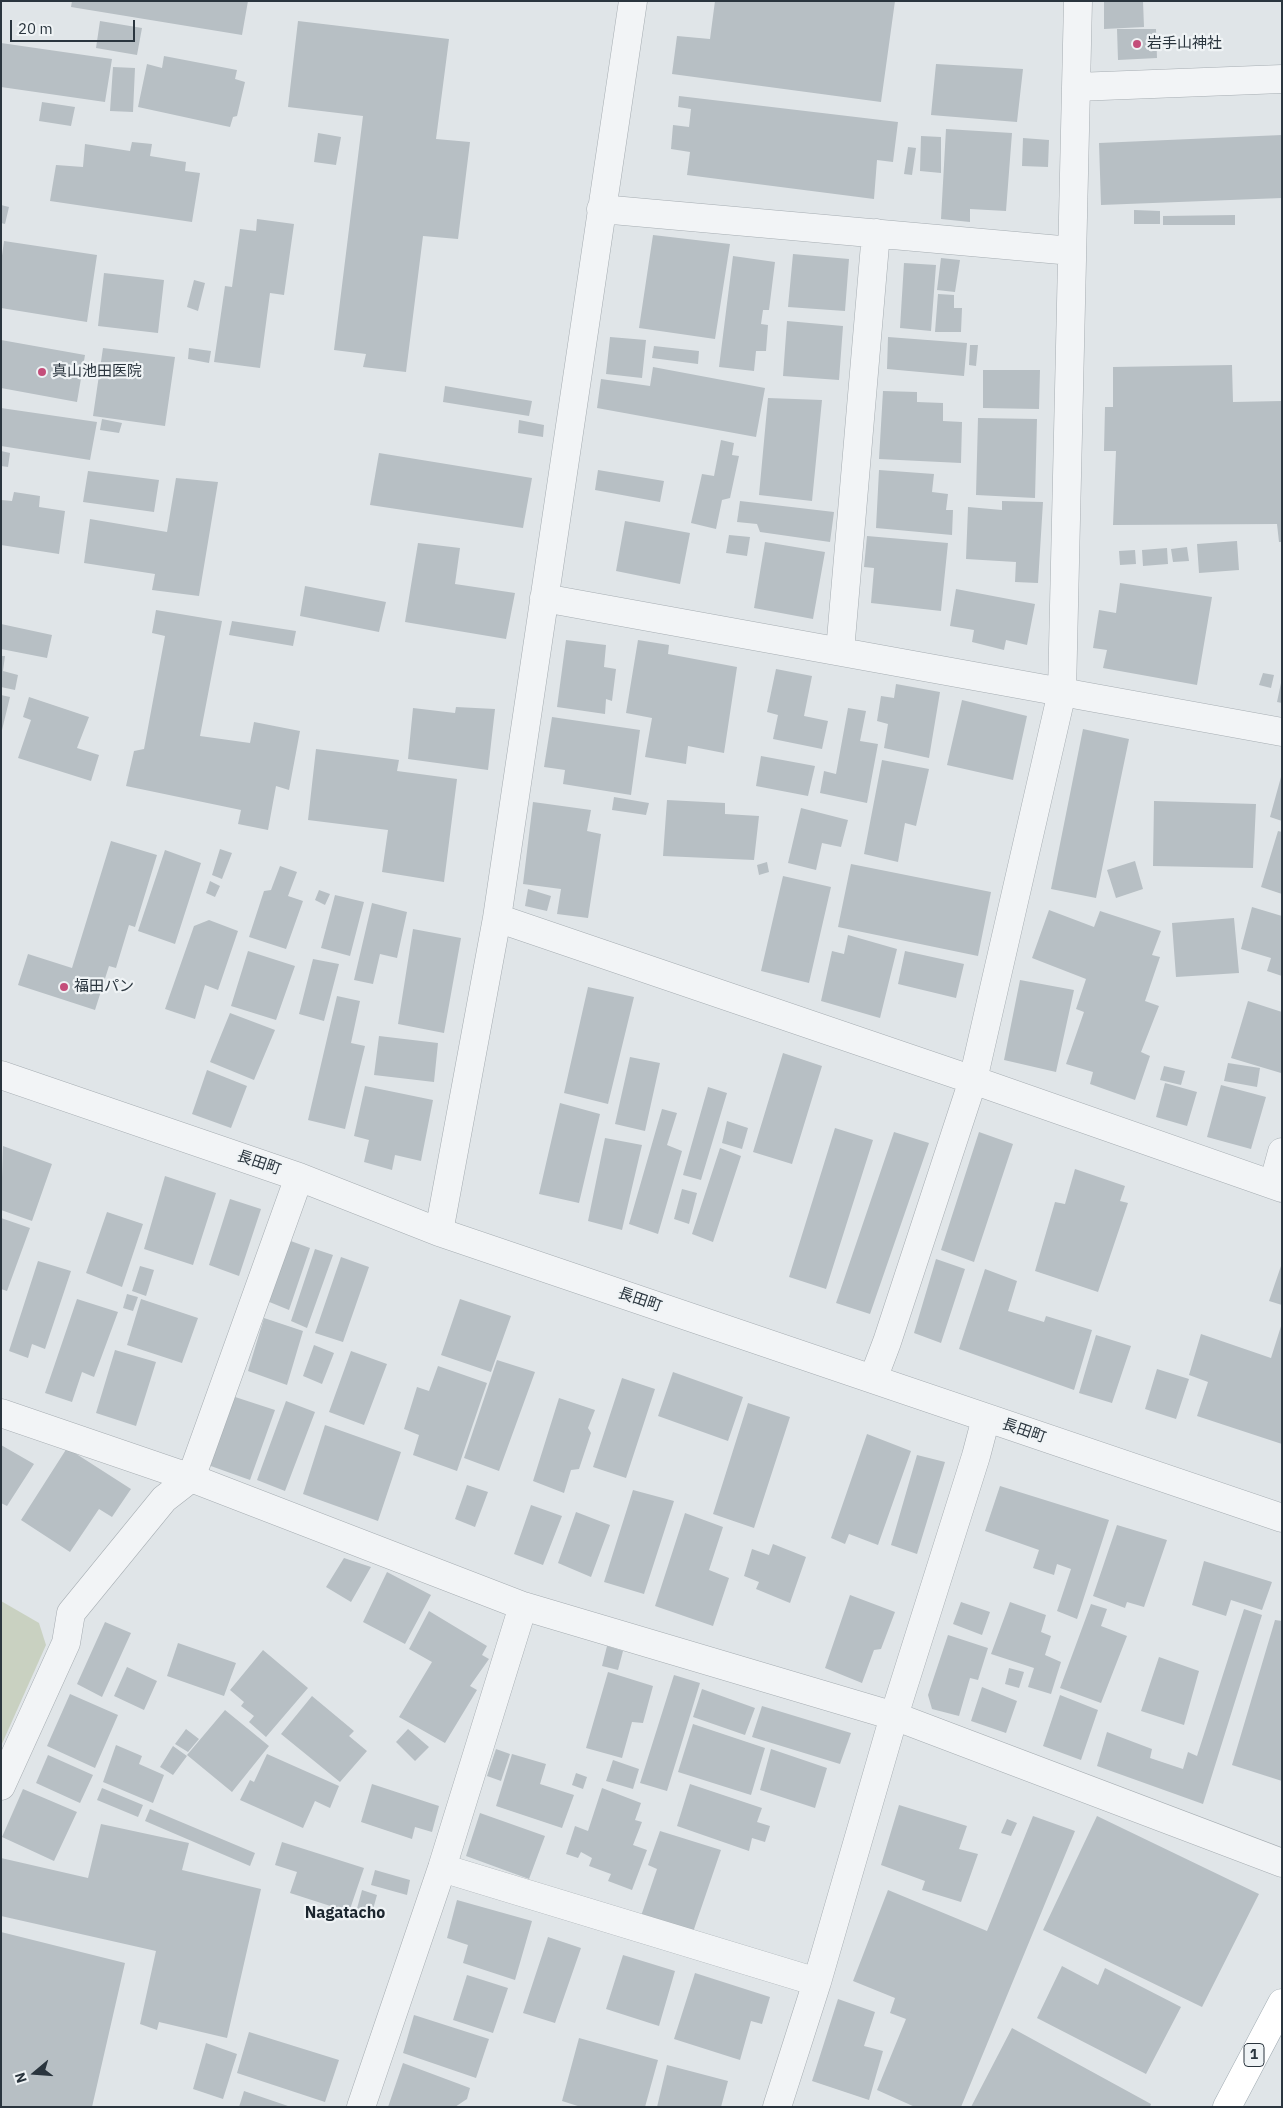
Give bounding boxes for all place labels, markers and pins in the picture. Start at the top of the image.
place label: 岩手山神社 [1147,35,1222,53]
marker: 岩手山神社 [1131,38,1143,50]
place label: 真山池田医院 [52,363,142,381]
marker: 真山池田医院 [36,366,48,378]
place label: 福田パン [74,978,134,996]
marker: 福田パン [58,981,70,993]

